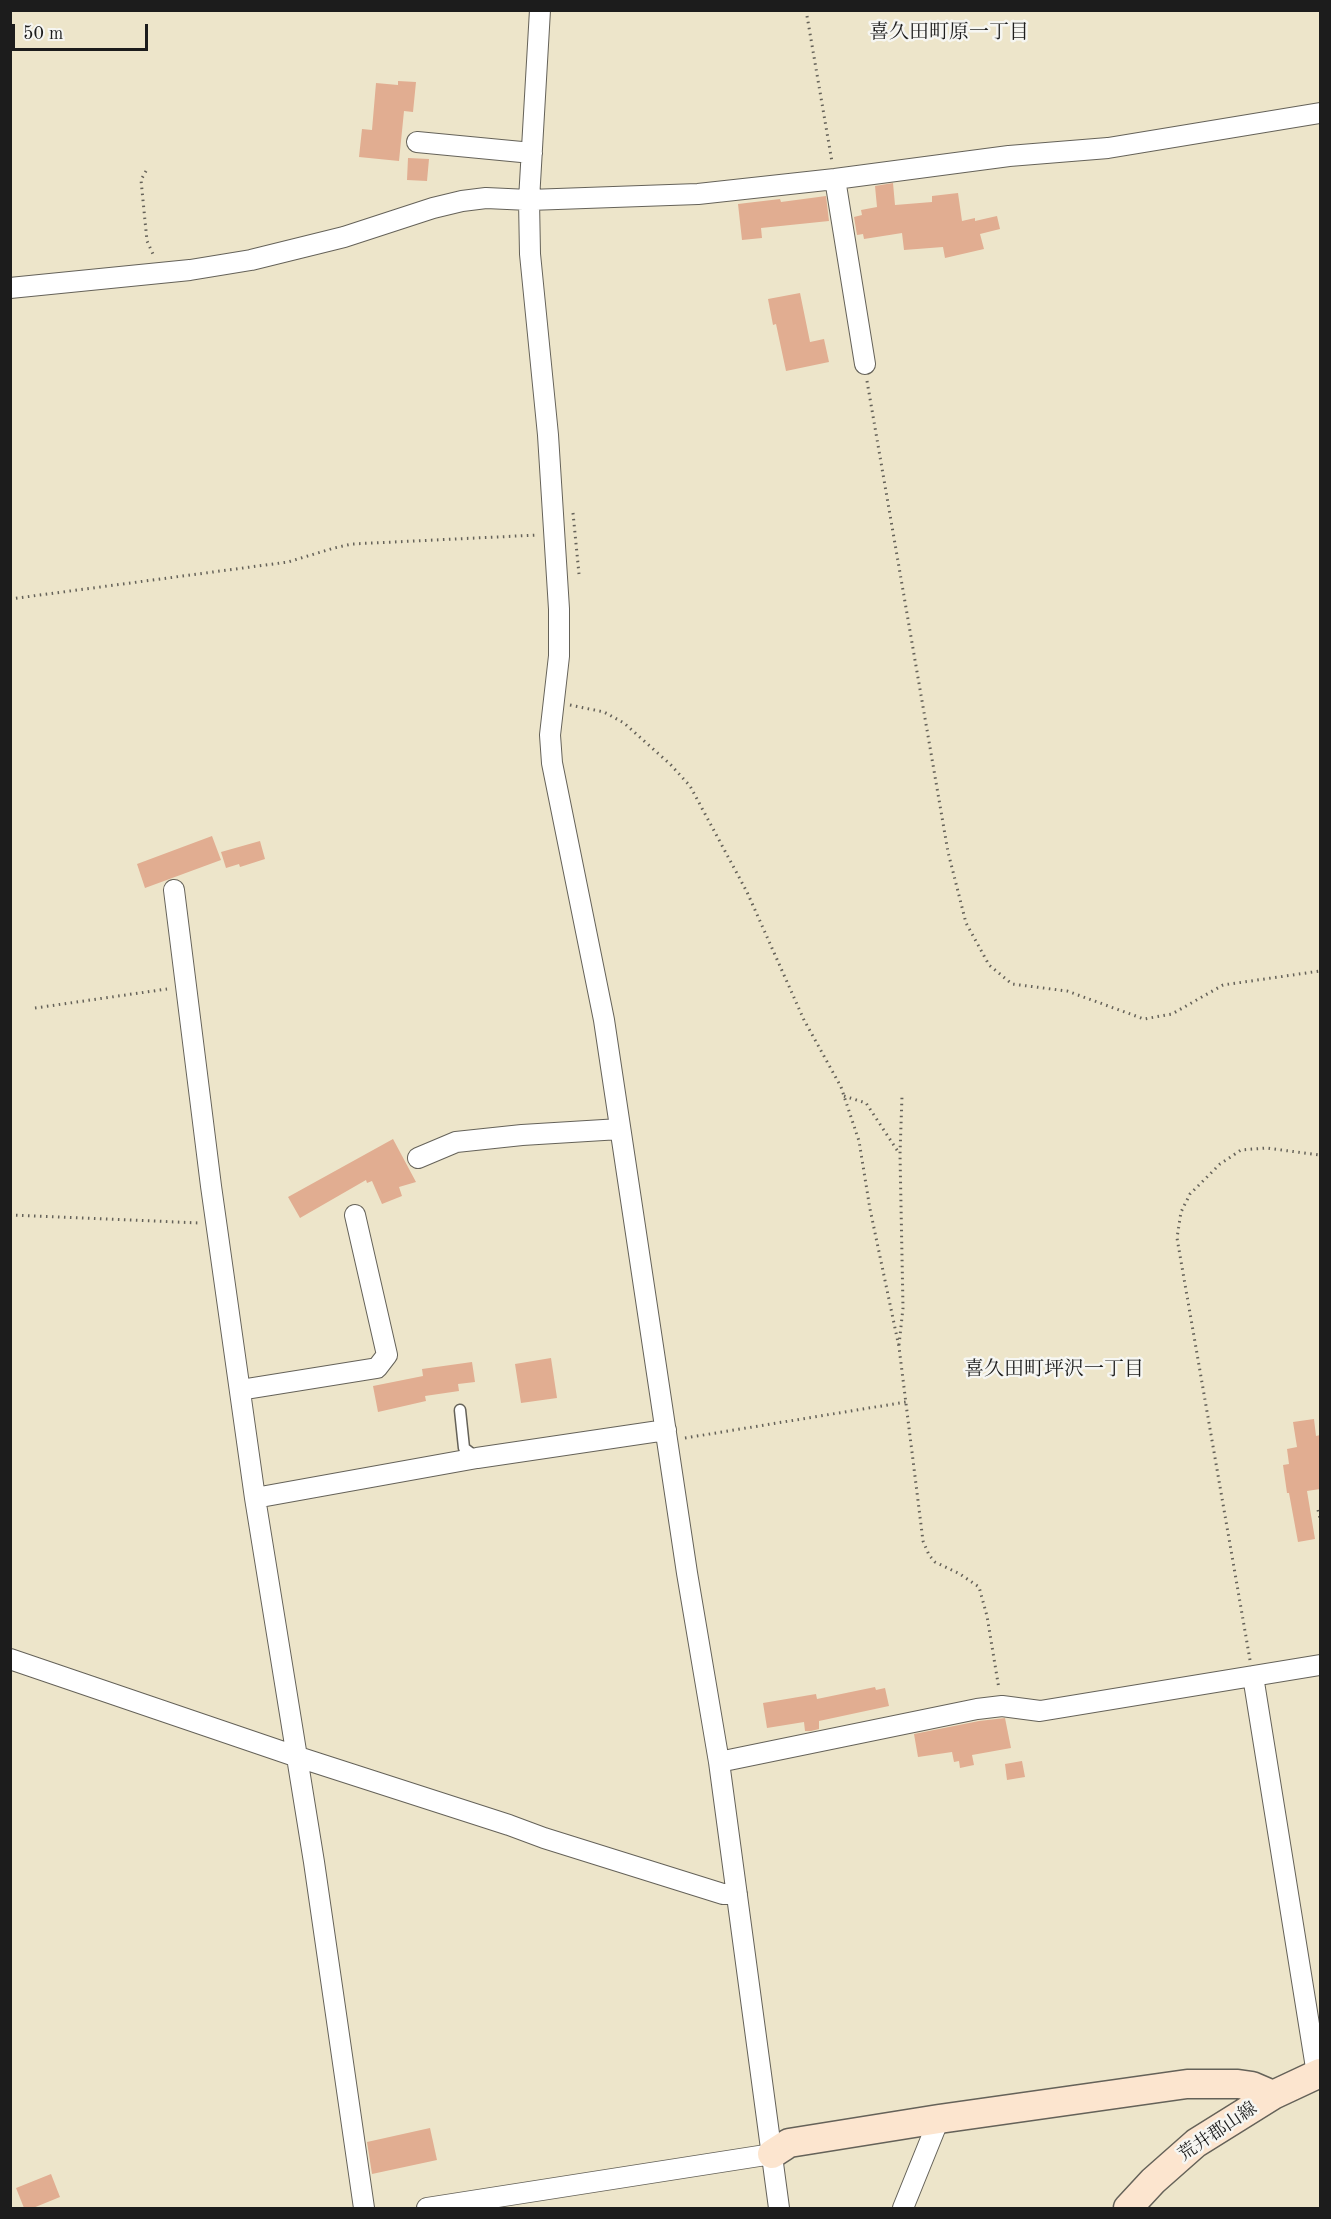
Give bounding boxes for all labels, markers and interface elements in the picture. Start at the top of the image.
scale bar [15,12,152,50]
district label: 喜久田町原一丁目 [869,21,1029,45]
text: 50 m [23,25,63,43]
district label: 喜久田町坪沢一丁目 [964,1358,1144,1382]
street label: 荒井郡山線 [1175,2098,1261,2166]

